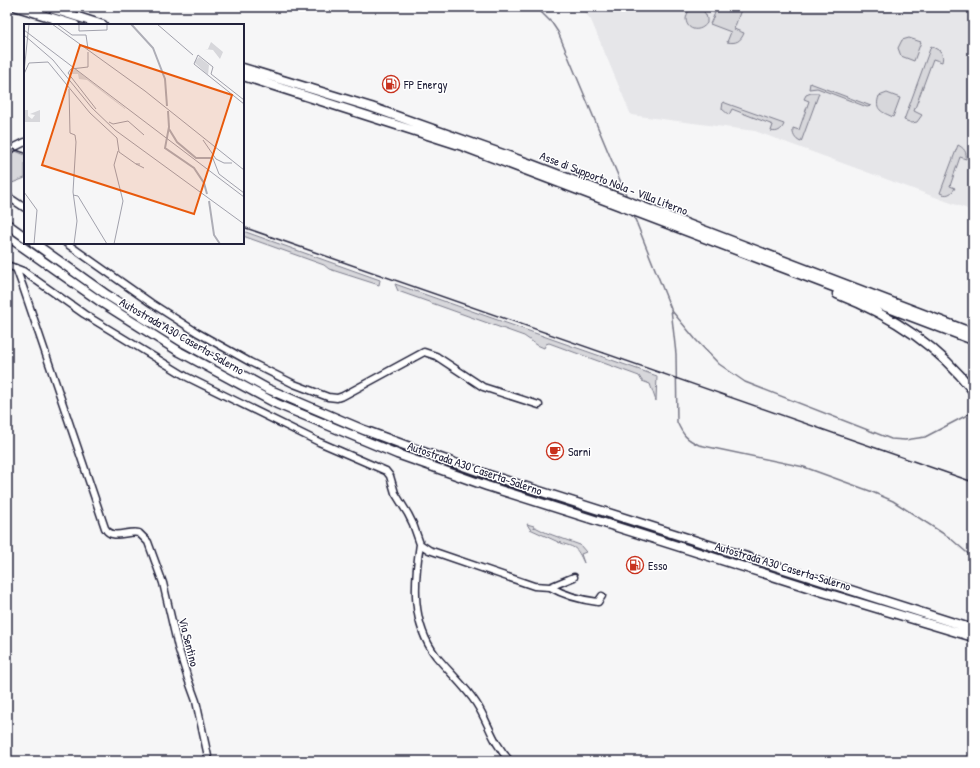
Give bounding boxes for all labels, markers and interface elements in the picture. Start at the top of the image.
inset map [24,24,244,244]
fuel station icon: FP Energy [381,74,401,94]
place label: FP Energy [403,76,448,93]
street label: Asse di Supporto Nola - Villa Literno [538,147,690,219]
street label: Autostrada A30 Caserta-Salerno [117,293,248,379]
street label: Autostrada A30 Caserta-Salerno [405,437,545,499]
cafe icon: Sarni [545,441,565,461]
place label: Sarni [568,443,591,460]
street label: Autostrada A30 Caserta-Salerno [713,537,853,595]
fuel station icon: Esso [625,555,645,575]
place label: Esso [648,557,668,574]
street label: Via Sentino [175,616,203,668]

